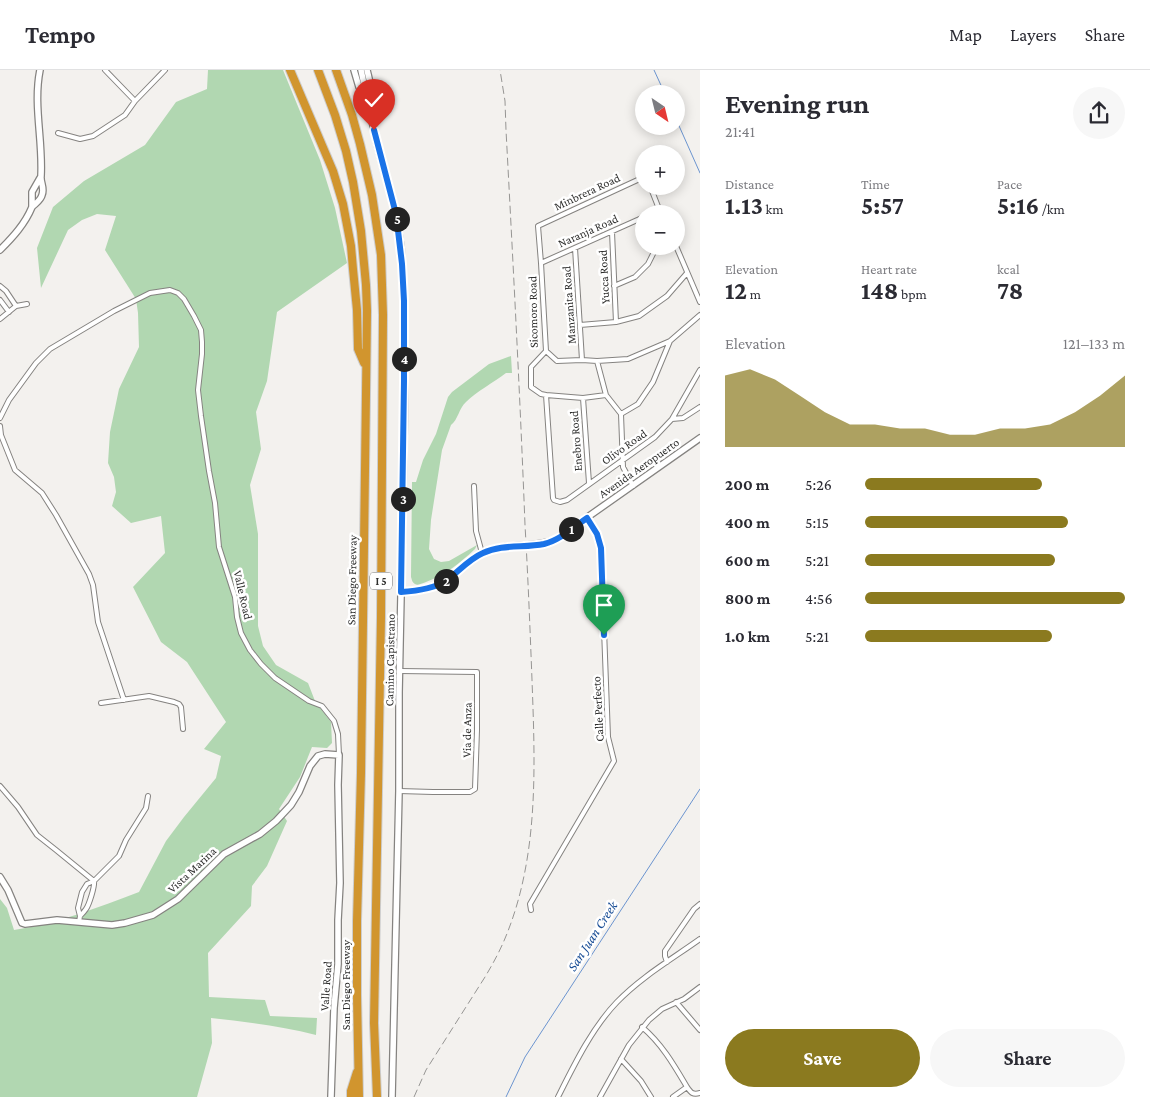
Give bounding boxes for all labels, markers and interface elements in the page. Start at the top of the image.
text: Tempo [25,21,96,48]
text: Map [949,25,982,45]
text: Layers [1010,25,1057,45]
text: Share [1085,25,1125,45]
pin [353,79,395,130]
north arrow [635,85,685,135]
map controls [635,85,685,255]
icon: check [360,86,388,114]
button: share [1073,87,1125,139]
text: Evening run [725,88,869,119]
text: 21:41 [725,123,755,140]
button: + [635,145,685,195]
street label: Minbrera Road [552,170,623,213]
text: Distance [725,176,774,192]
text: Time [861,176,890,192]
text: Pace [997,176,1022,192]
text: 1.13 [725,192,763,219]
text: 5:57 [861,192,904,219]
text: 5:16 [997,192,1039,219]
text: km [763,201,783,217]
text: /km [1039,201,1065,217]
button: − [635,205,685,255]
pin: 5 [384,206,410,232]
text: 5 [394,211,401,227]
street label: Naranja Road [556,211,621,251]
street label: Yucca Road [596,249,612,304]
text: Elevation [725,261,778,277]
text: Heart rate [861,261,917,277]
text: kcal [997,261,1020,277]
street label: Manzanita Road [559,265,579,345]
street label: Sicomoro Road [525,275,541,348]
text: 12 [725,277,747,304]
text: 148 [861,277,898,304]
text: 78 [997,277,1023,304]
text: m [747,286,761,302]
text: bpm [898,286,927,302]
text: Elevation [725,335,786,352]
text: 121–133 m [1063,335,1125,352]
pin: 4 [392,346,416,372]
text: 4 [401,351,408,367]
street label: Enebro Road [567,409,585,472]
street label: Olivo Road [599,426,650,468]
street label: Avenida Aeropuerto [596,435,682,501]
text: 200 m [725,476,769,493]
text: 5:26 [805,476,832,493]
pin: 3 [390,486,416,512]
text: 3 [400,491,407,507]
text: 400 m [725,514,770,531]
text: 5:15 [805,514,829,531]
pin: 1 [558,516,584,542]
text: 1 [569,521,574,537]
street label: San Diego Freeway [344,534,360,625]
text: 600 m [725,552,770,569]
text: 5:21 [805,552,829,569]
pin: 2 [434,568,458,594]
street label: Valle Road [231,569,256,622]
road number: I 5 [370,572,392,590]
text: 2 [443,573,450,589]
pin [583,584,625,635]
text: 800 m [725,590,770,607]
text: 4:56 [805,590,833,607]
icon: arrive [590,591,618,619]
street label: Camino Capistrano [382,613,398,706]
text: 1.0 km [725,628,770,645]
text: 5:21 [805,628,829,645]
street label: Calle Perfecto [589,676,607,742]
street label: Via de Anza [460,702,474,758]
street label: Vista Marina [165,844,219,896]
water label: San Juan Creek [564,897,621,974]
street label: San Diego Freeway [339,939,353,1030]
street label: Valle Road [317,960,335,1011]
button: Save [725,1029,920,1087]
button: Share [930,1029,1125,1087]

